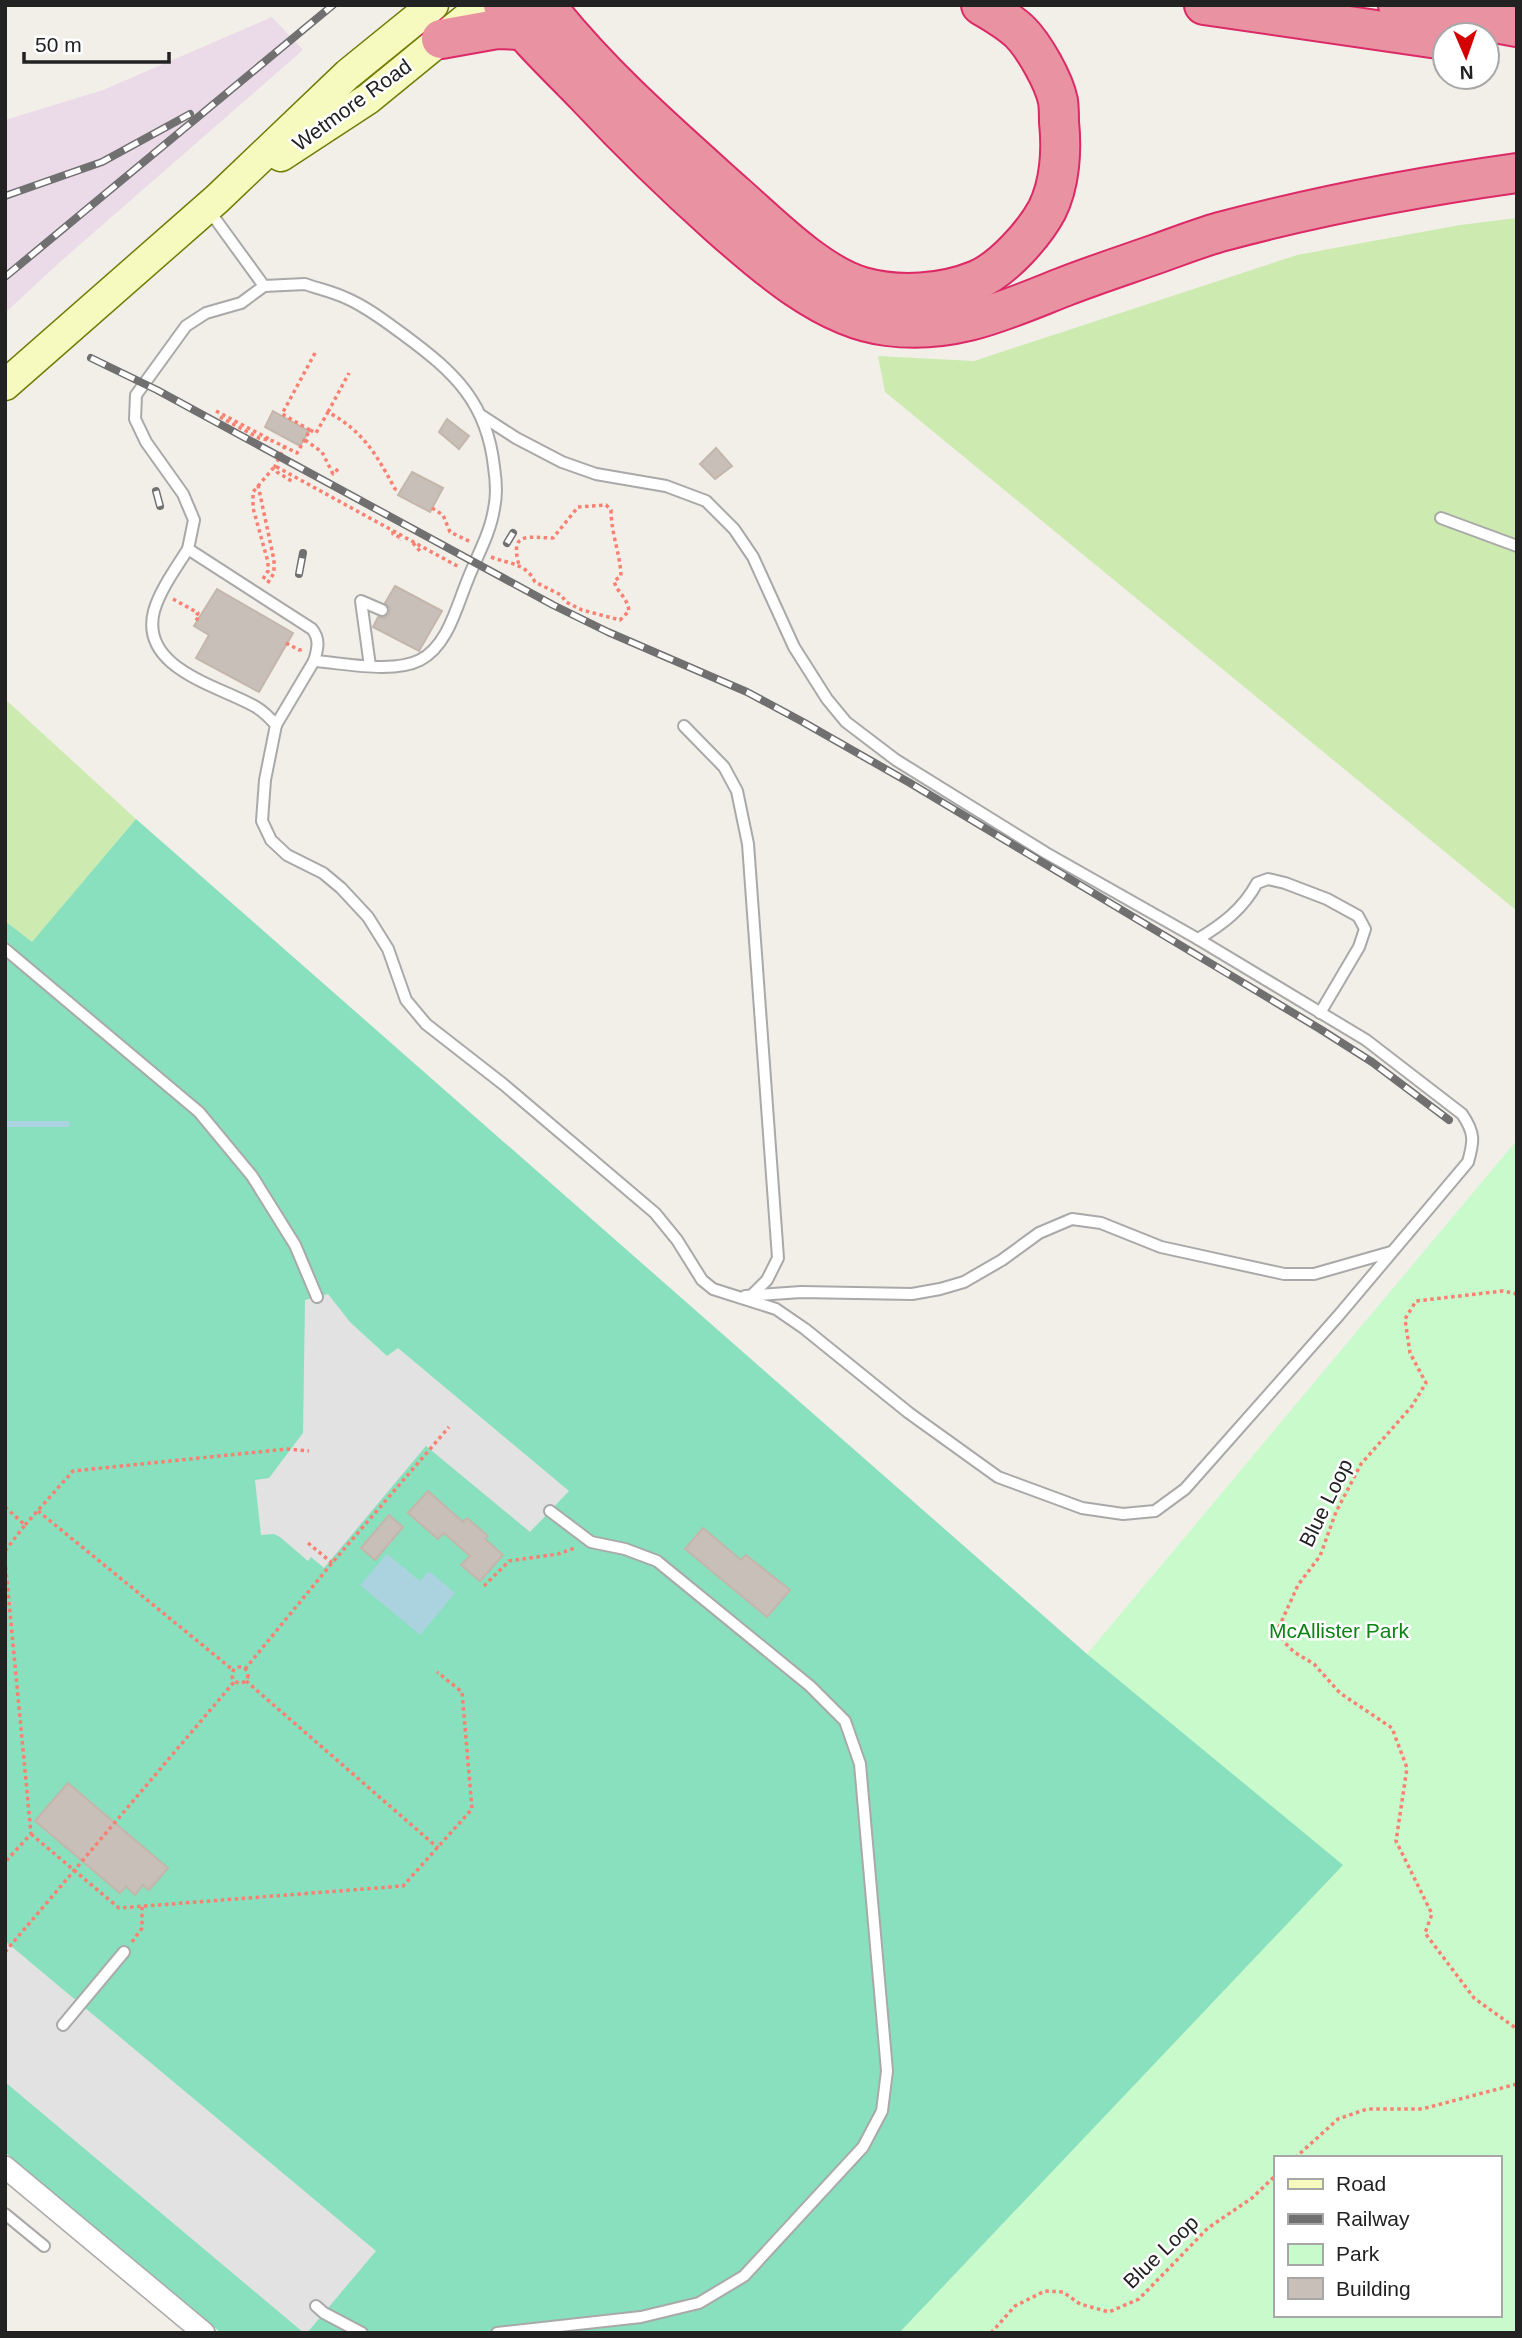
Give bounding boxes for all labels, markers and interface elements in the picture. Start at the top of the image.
scale bar [24,21,170,65]
north arrow [1431,21,1501,91]
text: 50 m [35,33,82,56]
street label: Wetmore Road [288,54,415,155]
text: N [1459,62,1474,83]
street label: Blue Loop [1294,1455,1357,1550]
park label: McAllister Park [1269,1619,1410,1642]
legend [1274,2156,1501,2317]
text: Road [1336,2172,1386,2195]
text: Railway [1336,2207,1410,2230]
street label: Blue Loop [1119,2211,1203,2293]
text: Park [1336,2242,1380,2265]
text: Building [1336,2277,1411,2300]

